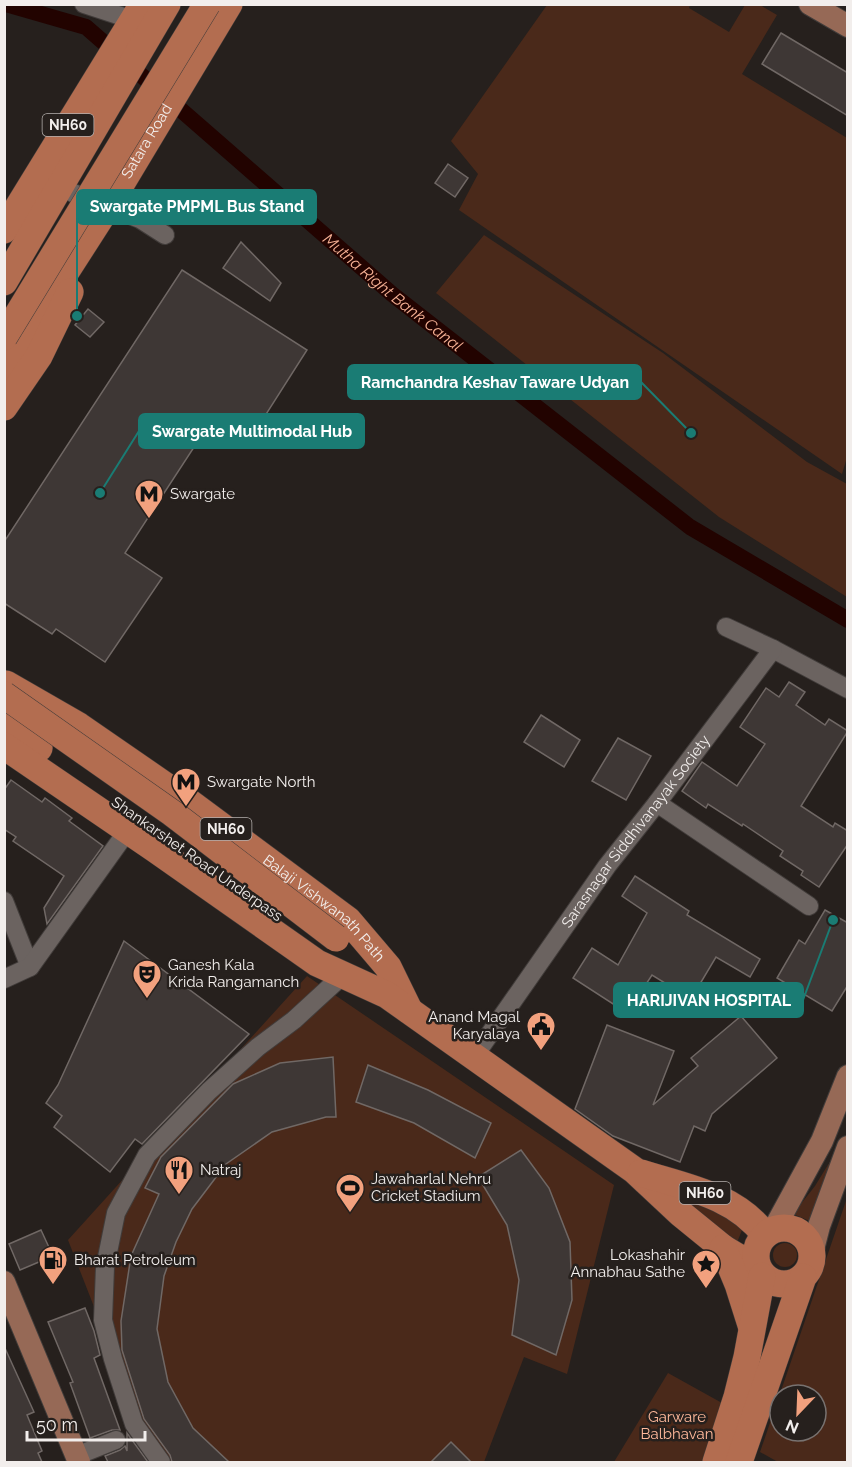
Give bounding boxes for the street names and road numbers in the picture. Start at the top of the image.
street label: Satara Road [117,101,176,182]
road number: NH60 [42,114,94,136]
street label: Sarasnagar Siddhivanayak Society [558,732,714,931]
street label: Shankarshet Road Underpass [108,793,286,925]
road number: NH60 [200,818,252,840]
street label: Balaji Vishwanath Path [259,851,388,965]
road number: NH60 [680,1182,730,1204]

